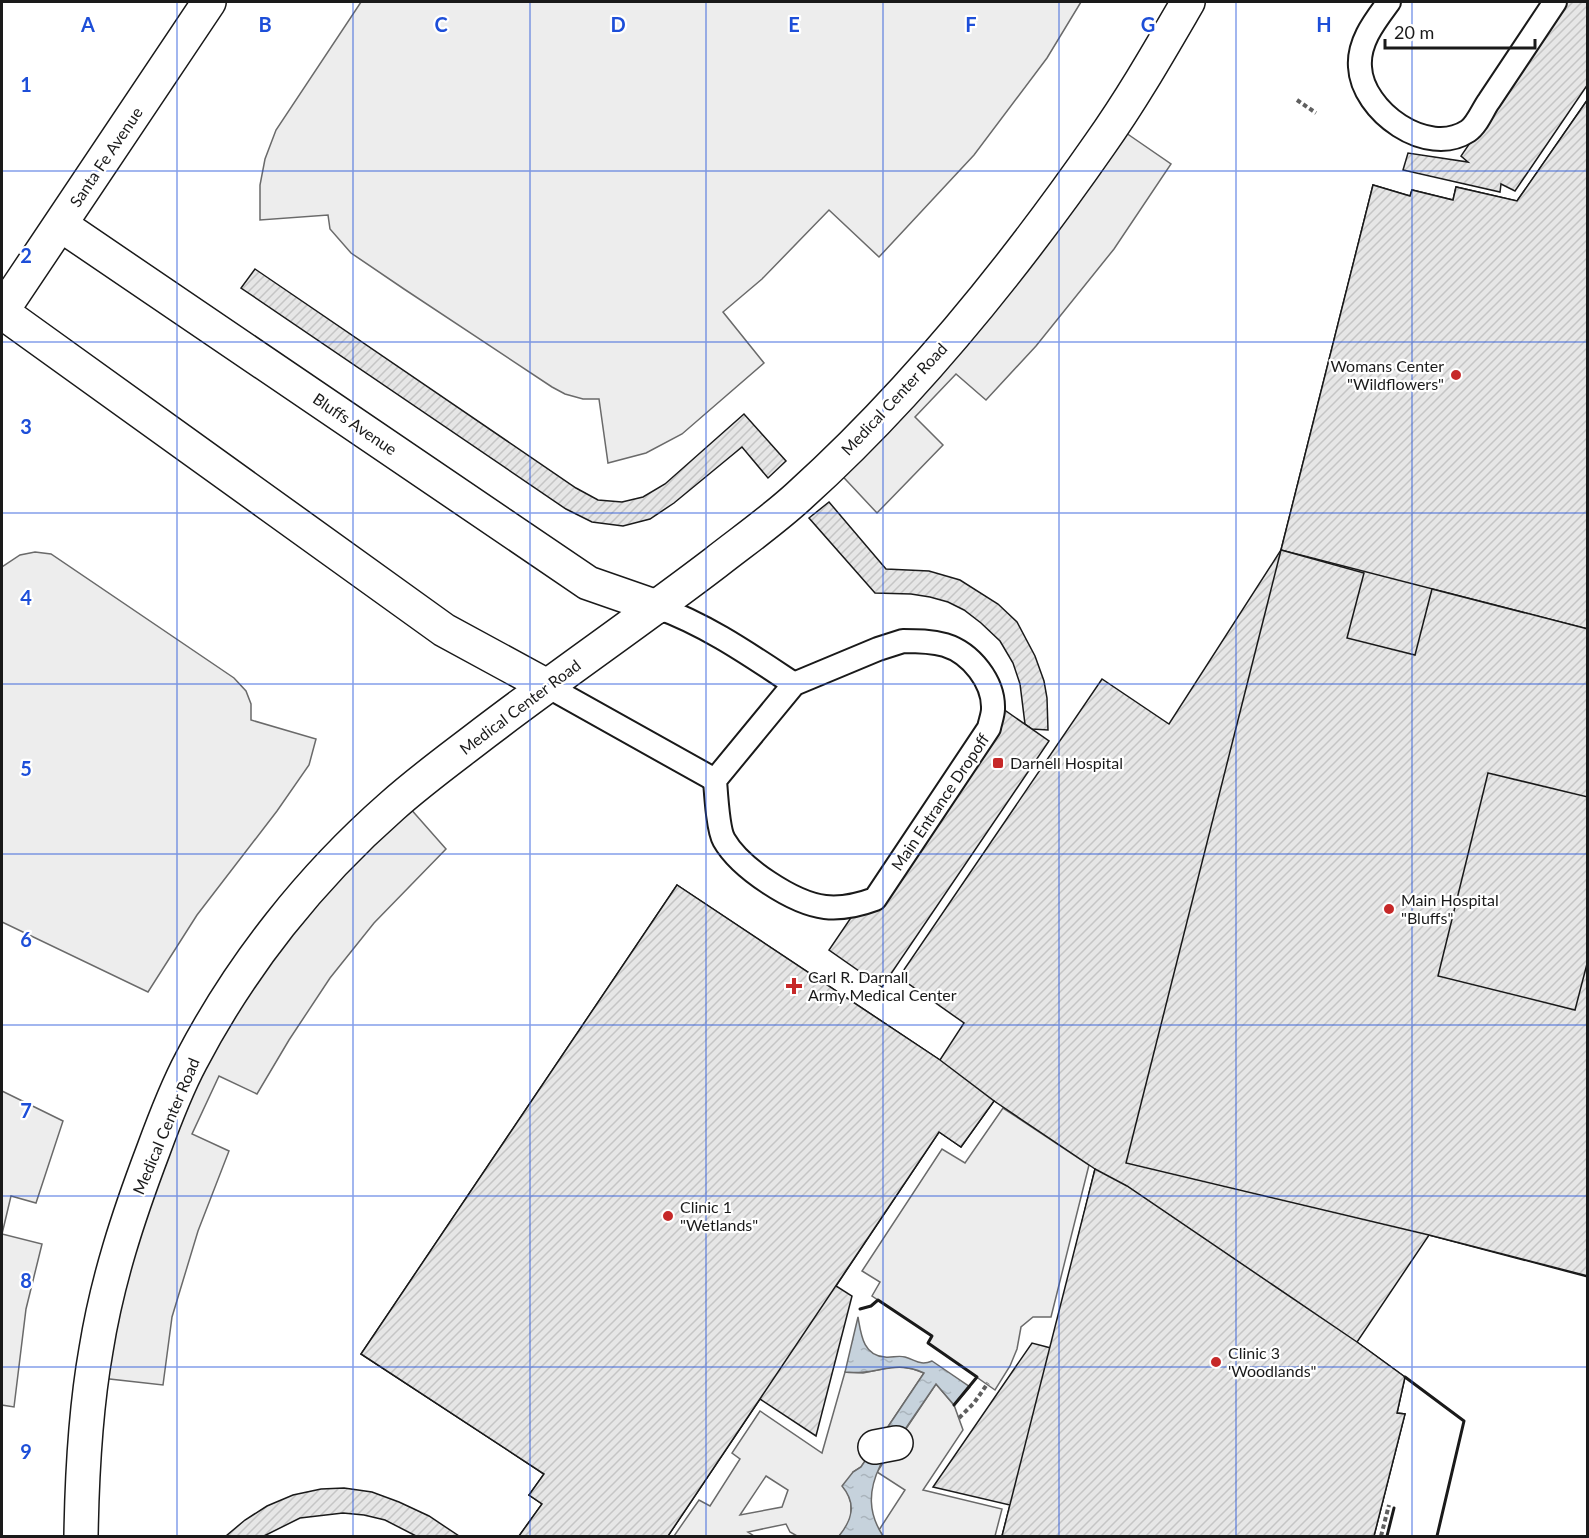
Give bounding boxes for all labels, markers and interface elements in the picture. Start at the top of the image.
text: A [80,12,95,36]
text: B [258,12,272,36]
text: C [434,12,448,36]
text: D [610,12,626,36]
text: E [788,12,800,36]
text: F [965,12,977,36]
text: G [1141,12,1155,36]
text: H [1316,12,1332,36]
scale bar [1385,12,1535,50]
text: 20 m [1394,21,1434,43]
text: 1 [20,72,32,96]
street label: Santa Fe Avenue [65,103,146,210]
text: 2 [20,243,32,267]
street label: Medical Center Road [837,339,950,459]
place label: Womans Center "Wildflowers" [1330,356,1444,393]
marker: Womans Center "Wildflowers" [1449,368,1463,382]
street label: Bluffs Avenue [310,389,401,459]
text: 3 [20,414,32,438]
text: 4 [20,585,32,609]
street label: Medical Center Road [456,655,584,758]
street label: Main Entrance Dropoff [887,730,993,874]
place label: Darnell Hospital [1010,753,1123,772]
text: 5 [20,756,32,780]
marker: Darnell Hospital [991,756,1005,770]
place label: Main Hospital "Bluffs" [1401,890,1499,927]
marker: Main Hospital "Bluffs" [1382,902,1396,916]
text: 6 [20,927,32,951]
place label: Carl R. Darnall Army Medical Center [808,967,957,1004]
marker: Carl R. Darnall Army Medical Center [785,977,803,995]
street label: Medical Center Road [128,1055,203,1197]
text: 7 [20,1098,32,1122]
place label: Clinic 1 "Wetlands" [680,1197,758,1234]
marker: Clinic 1 "Wetlands" [661,1209,675,1223]
text: 8 [20,1268,32,1292]
place label: Clinic 3 'Woodlands" [1228,1343,1317,1380]
marker: Clinic 3 'Woodlands" [1209,1355,1223,1369]
text: 9 [20,1439,32,1463]

